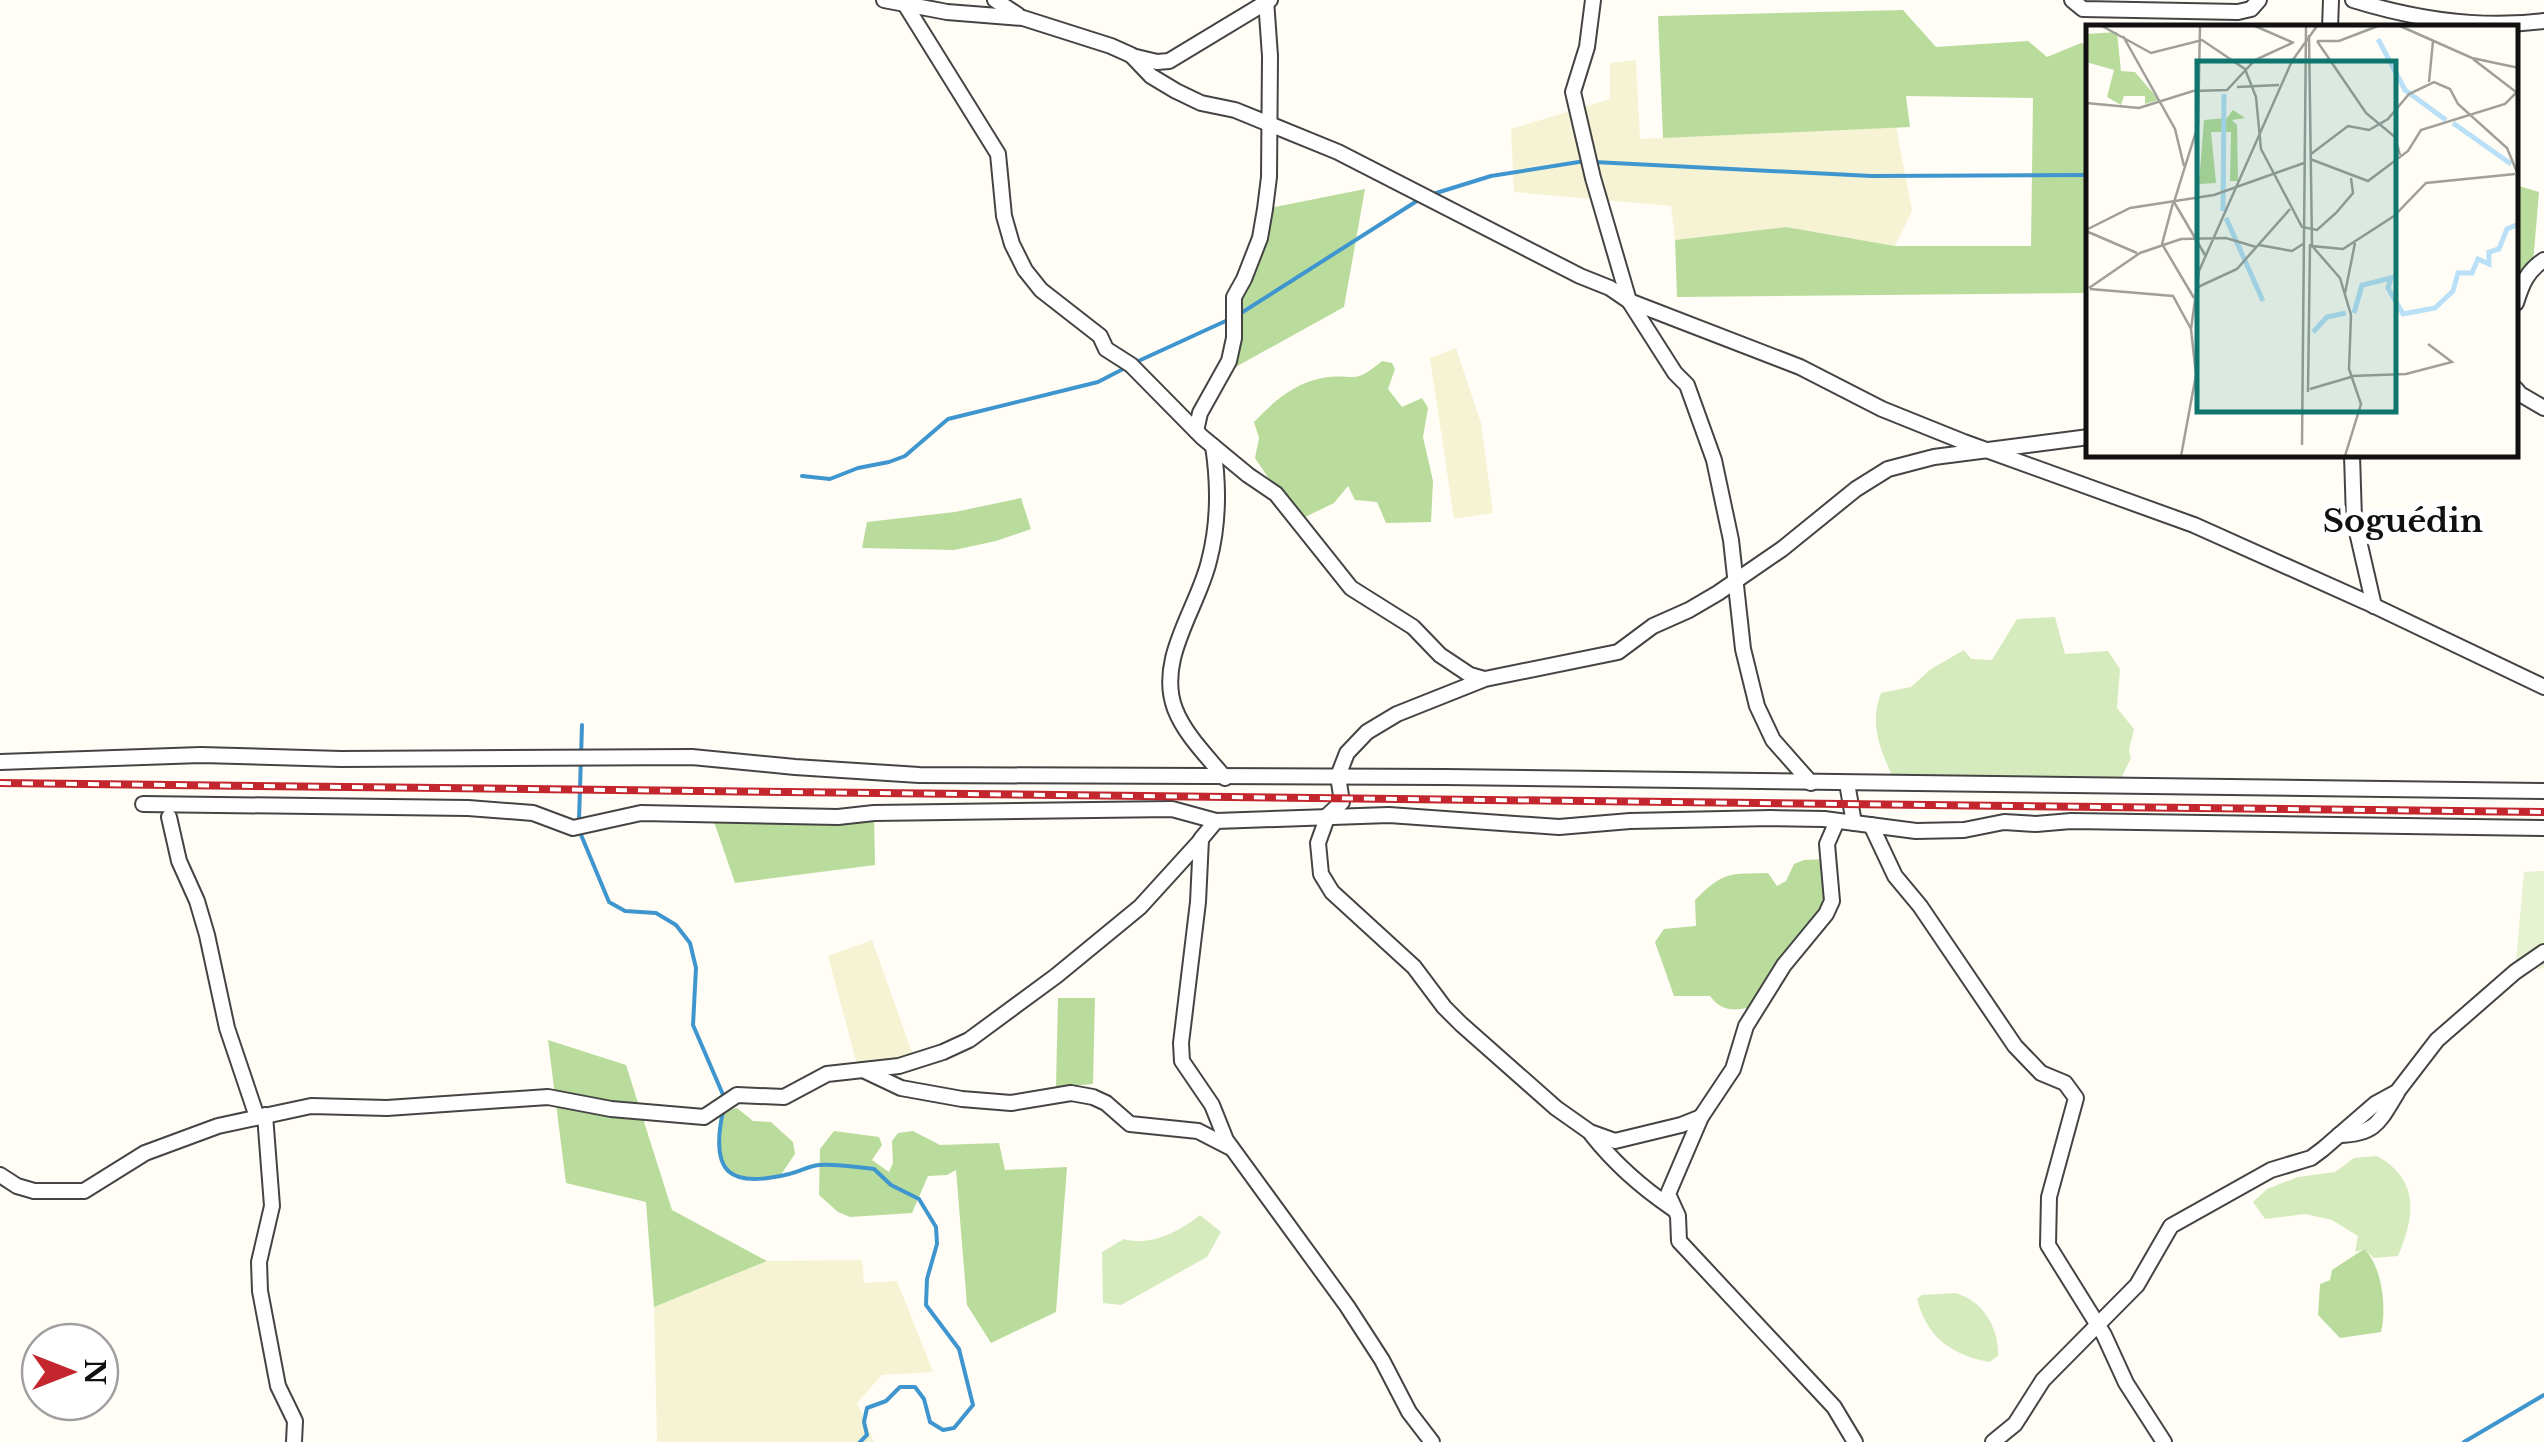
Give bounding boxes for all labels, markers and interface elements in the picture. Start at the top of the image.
inset map [2086,25,2519,458]
district label: Soguédin [2323,501,2483,541]
north arrow [20,1322,120,1422]
text: N [77,1359,112,1385]

